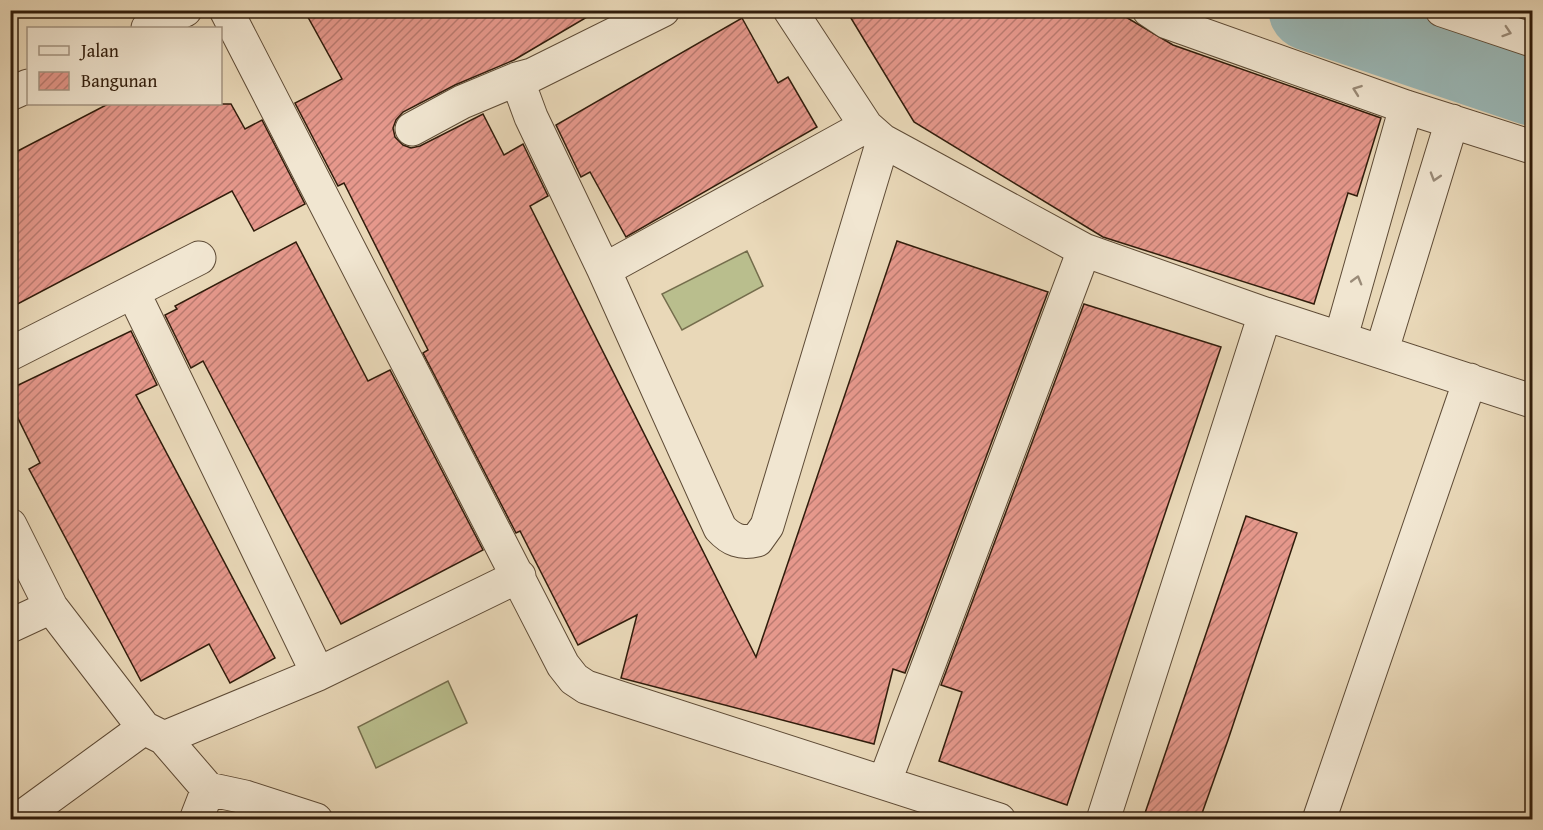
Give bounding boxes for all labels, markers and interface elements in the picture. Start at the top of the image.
one-way arrow [1501,25,1512,37]
legend [27,27,222,105]
text: Jalan [79,37,119,64]
text: Bangunan [81,67,157,94]
one-way arrow [1352,84,1363,97]
one-way arrow [1430,171,1442,182]
one-way arrow [1350,276,1362,286]

